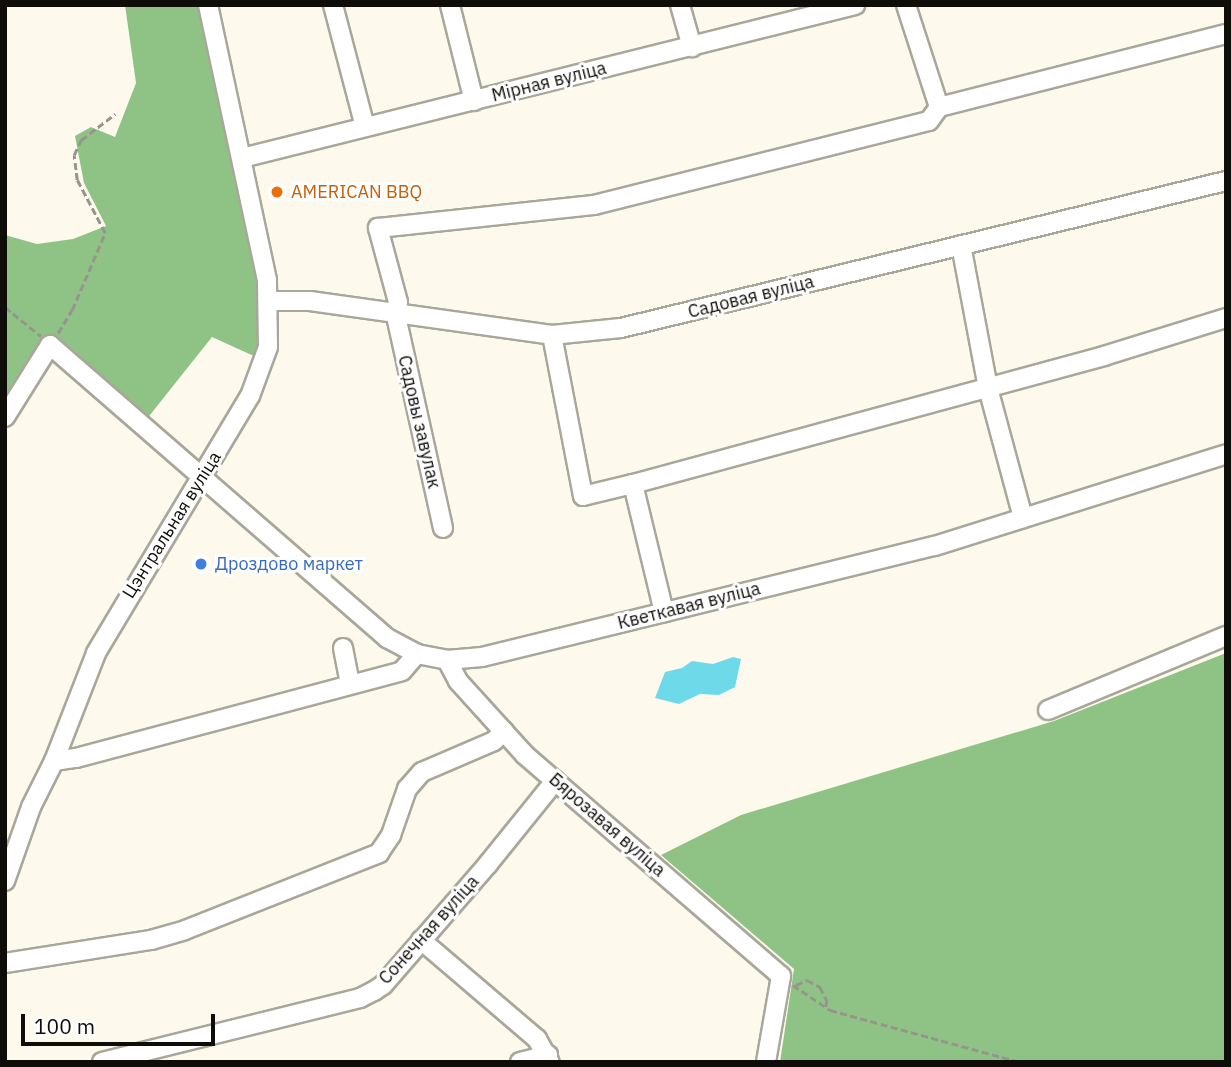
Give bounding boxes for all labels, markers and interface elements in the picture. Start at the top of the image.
street label: Мірная вуліца [489,57,609,107]
place label: AMERICAN BBQ [291,181,422,203]
marker: AMERICAN BBQ [269,184,285,200]
street label: Садовая вуліца [686,271,816,323]
street label: Садовы завулак [393,353,445,491]
street label: Цэнтральная вуліца [118,448,226,602]
place label: Дроздово маркет [215,553,363,575]
marker: Дроздово маркет [193,556,209,572]
street label: Кветкавая вуліца [615,578,763,634]
street label: Бярозавая вуліца [544,769,670,881]
street label: Сонечная вуліца [374,871,484,989]
scale bar [24,1000,219,1044]
text: 100 m [34,1012,95,1040]

